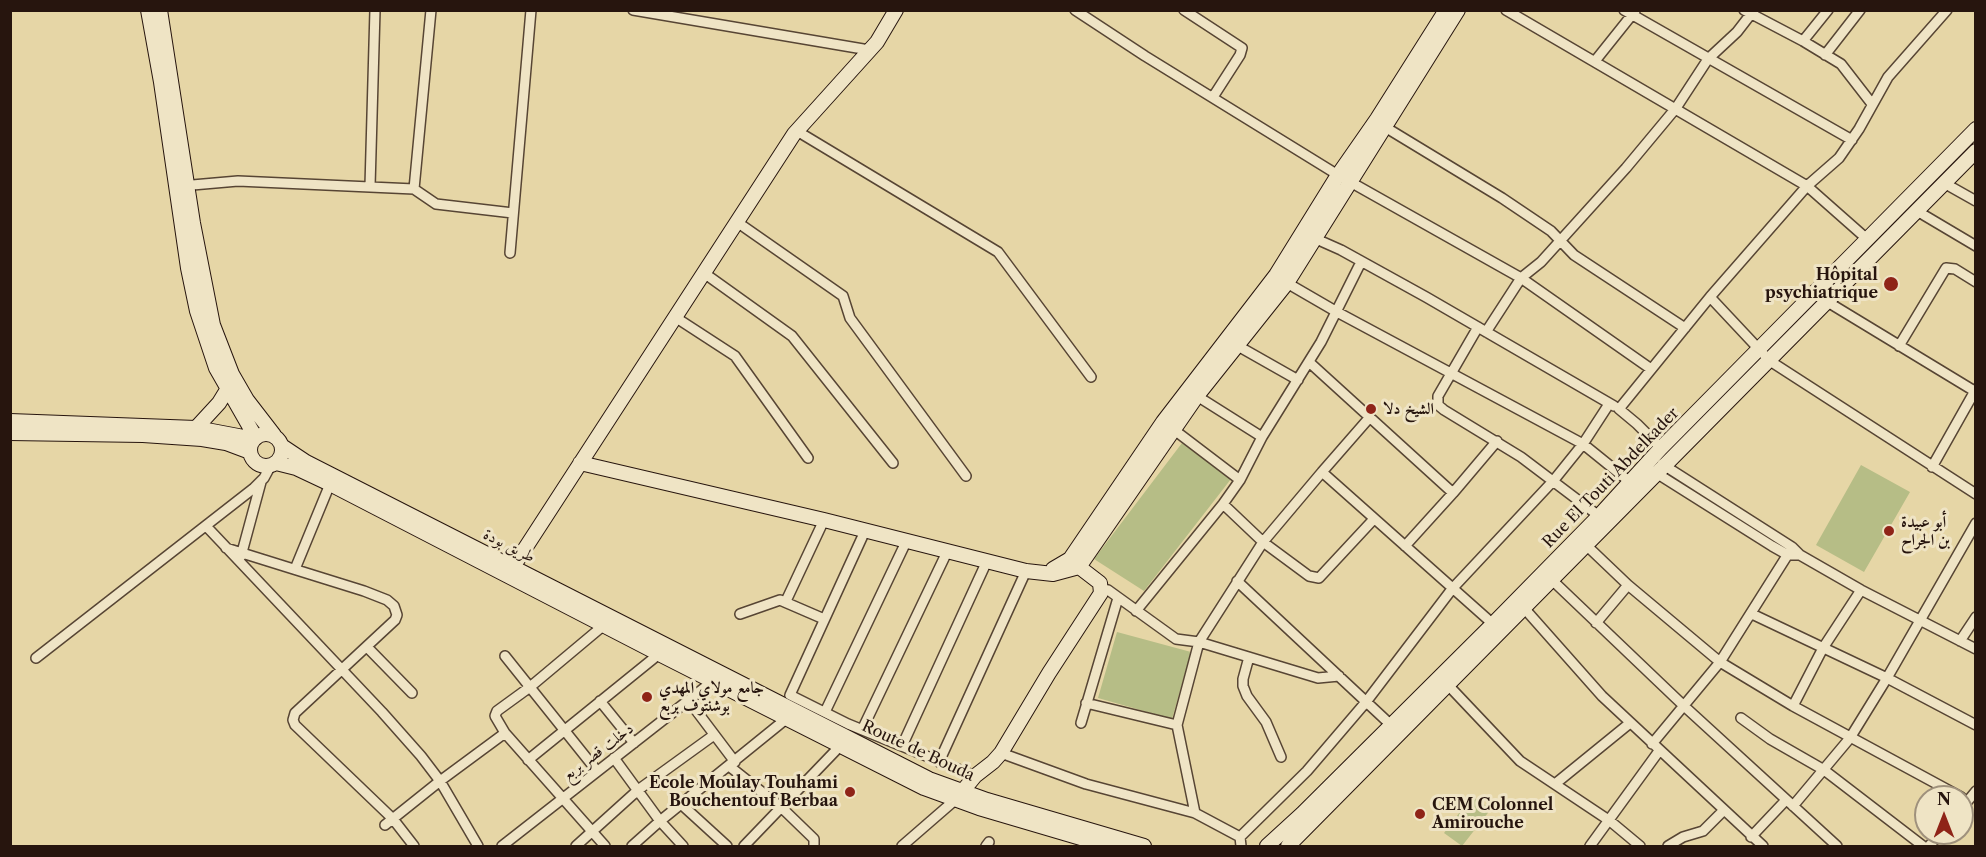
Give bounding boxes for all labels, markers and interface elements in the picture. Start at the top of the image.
place label: Hôpital psychiatrique [1765,265,1878,303]
marker: Hôpital psychiatrique [1882,275,1900,293]
place label: الشيخ دلا [1383,399,1434,419]
marker: الشيخ دلا [1364,402,1378,416]
street label: Rue El Touti Abdelkader [1539,404,1683,552]
place label: أبو عبيدة بن الجراح [1901,512,1950,550]
marker: أبو عبيدة بن الجراح [1882,524,1896,538]
street label: طريق بودة [480,525,538,567]
place label: جامع مولاي المهدي بوشنتوف بربع [659,678,764,716]
marker: جامع مولاي المهدي بوشنتوف بربع [640,690,654,704]
street label: Route de Bouda [859,716,977,786]
street label: دخلت قصر بربع [559,719,637,785]
place label: Ecole Moulay Touhami Bouchentouf Berbaa [649,773,838,811]
marker: Ecole Moulay Touhami Bouchentouf Berbaa [843,785,857,799]
north arrow [1914,785,1974,845]
text: N [1937,789,1951,809]
place label: CEM Colonnel Amirouche [1432,795,1553,833]
marker: CEM Colonnel Amirouche [1413,807,1427,821]

